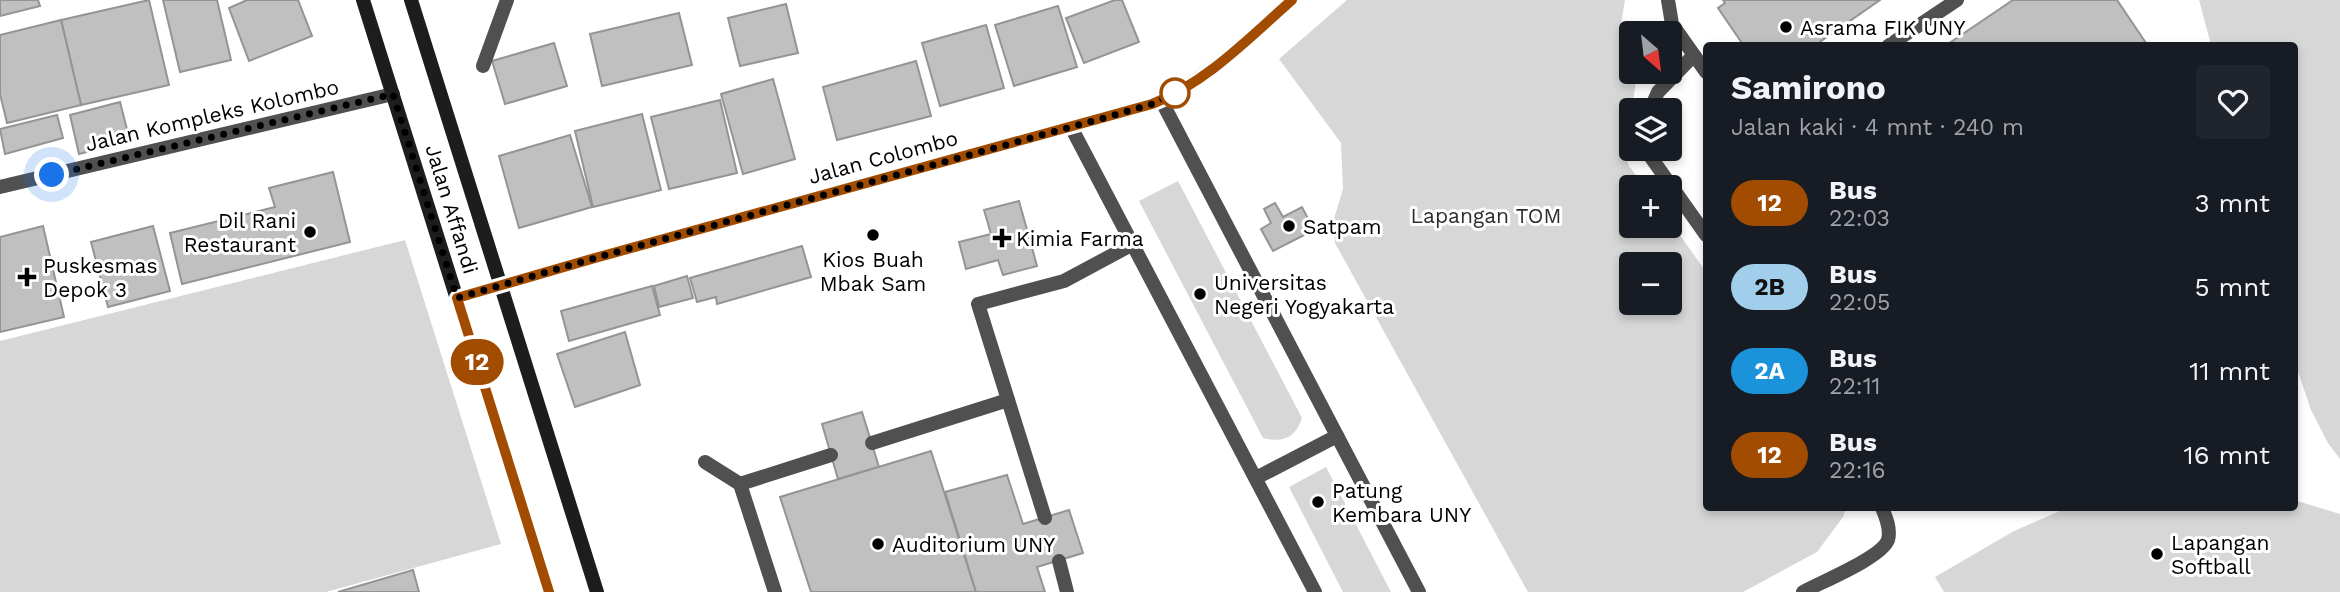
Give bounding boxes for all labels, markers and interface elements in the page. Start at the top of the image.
place label: Asrama FIK UNY [1800,15,1966,40]
marker: Asrama FIK UNY [1778,19,1794,35]
north arrow [1619,21,1682,84]
map controls [1619,21,1682,315]
button: heart [2196,65,2270,139]
text: Samirono [1731,68,1886,107]
street label: Jalan Kompleks Kolombo [83,74,341,156]
unlabelled marker [1160,78,1190,108]
button: layers [1619,98,1682,161]
text: Jalan kaki · 4 mnt · 240 m [1731,114,2024,141]
street label: Jalan Colombo [806,125,960,189]
street label: Jalan Affandi [420,141,484,277]
your location [34,157,69,192]
button: + [1619,175,1682,238]
text: Bus [1829,175,1877,205]
text: 3 mnt [2194,188,2270,218]
text: 12 [1757,189,1782,217]
park label: Lapangan TOM [1410,203,1562,228]
text: 22:03 [1829,205,1890,232]
place label: Dil Rani Restaurant [184,208,296,257]
place label: Satpam [1303,214,1382,239]
marker: Satpam [1281,218,1297,234]
marker: Dil Rani Restaurant [302,224,318,240]
place label: Kimia Farma [1016,226,1144,251]
marker: Kios Buah Mbak Sam [865,227,881,243]
marker: Kimia Farma [994,230,1010,246]
place label: Kios Buah Mbak Sam [820,247,926,296]
button: − [1619,252,1682,315]
place label: Puskesmas Depok 3 [43,253,158,302]
text: Bus [1829,259,1877,289]
marker: Puskesmas Depok 3 [17,267,37,287]
place label: Universitas Negeri Yogyakarta [1214,270,1394,319]
text: 5 mnt [2194,272,2270,302]
text: 2B [1754,273,1785,301]
marker: Universitas Negeri Yogyakarta [1192,286,1208,302]
text: 22:05 [1829,289,1890,316]
line badge: 12 [446,339,508,385]
text: Bus [1829,343,1877,373]
text: 12 [465,348,489,376]
text: 11 mnt [2189,356,2270,386]
text: 2A [1754,357,1785,385]
text: 22:11 [1829,373,1881,400]
text: Bus [1829,427,1877,457]
text: 16 mnt [2184,440,2270,470]
text: 12 [1757,441,1782,469]
text: 22:16 [1829,457,1886,484]
place label: Patung Kembara UNY [1332,478,1471,527]
marker: Patung Kembara UNY [1310,494,1326,510]
place label: Lapangan Softball [2171,530,2270,579]
place label: Auditorium UNY [892,532,1055,557]
marker: Auditorium UNY [870,536,886,552]
marker: Lapangan Softball [2149,546,2165,562]

